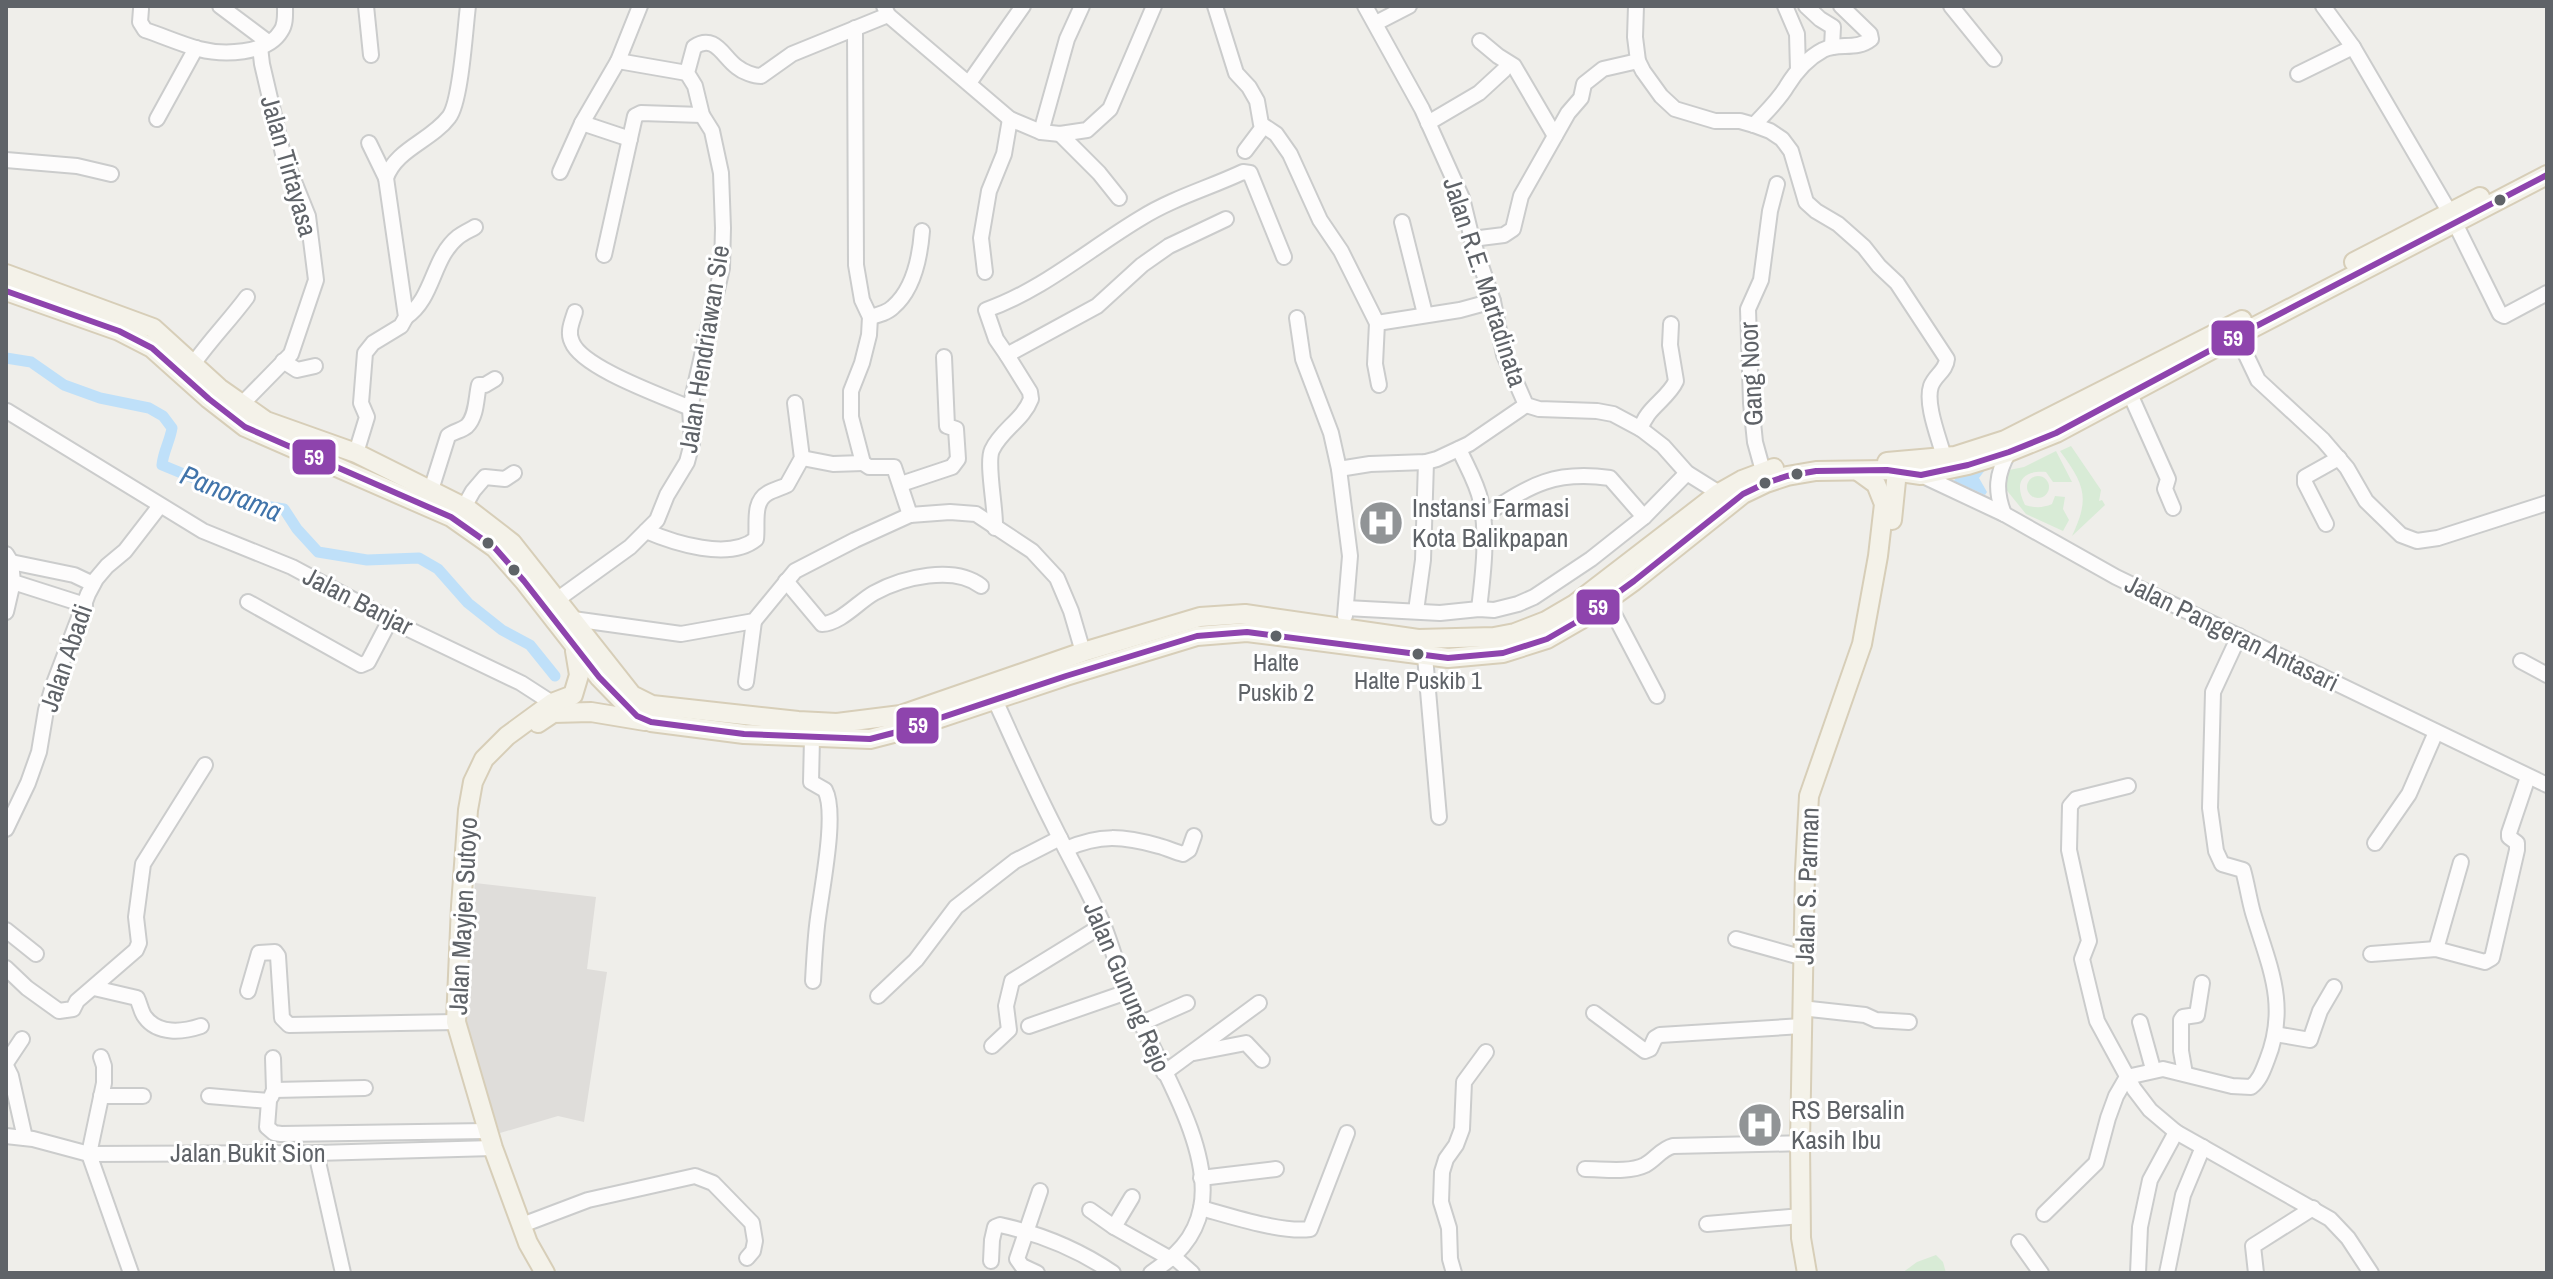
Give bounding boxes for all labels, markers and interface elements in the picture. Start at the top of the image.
street label: Jalan Tirtayasa [253,91,326,240]
street label: Jalan R.E. Martadinata [1435,173,1536,391]
unlabelled marker [2492,192,2508,208]
street label: Jalan Hendriawan Sie [670,243,737,455]
line badge: 59 [2210,319,2256,357]
street label: Gang Noor [1730,321,1771,427]
text: 59 [2223,323,2243,353]
line badge: 59 [291,438,337,476]
text: 59 [304,442,324,472]
water label: Panorama [175,456,287,530]
unlabelled marker [1789,466,1805,482]
unlabelled marker [1757,475,1773,491]
place label: Instansi Farmasi Kota Balikpapan [1412,490,1570,555]
hospital icon: Instansi Farmasi Kota Balikpapan [1357,499,1405,547]
unlabelled marker [480,535,496,551]
street label: Jalan Banjar [297,558,419,643]
unlabelled marker [506,562,522,578]
street label: Jalan Pangeran Antasari [2120,566,2345,699]
line badge: 59 [1575,588,1621,626]
text: 59 [1588,592,1608,622]
street label: Jalan Abadi [31,599,100,716]
marker: Halte Puskib 2 [1268,628,1284,644]
place label: Halte Puskib 2 [1238,646,1314,708]
marker: Halte Puskib 1 [1410,646,1426,662]
place label: Halte Puskib 1 [1354,664,1482,696]
line badge: 59 [895,706,940,745]
text: 59 [908,710,928,740]
street label: Jalan S. Parman [1786,807,1827,965]
street label: Jalan Mayjen Sutoyo [440,816,485,1016]
street label: Jalan Gunung Rejo [1076,896,1179,1078]
place label: RS Bersalin Kasih Ibu [1791,1092,1905,1157]
hospital icon: RS Bersalin Kasih Ibu [1736,1101,1784,1149]
street label: Jalan Bukit Sion [170,1135,326,1170]

